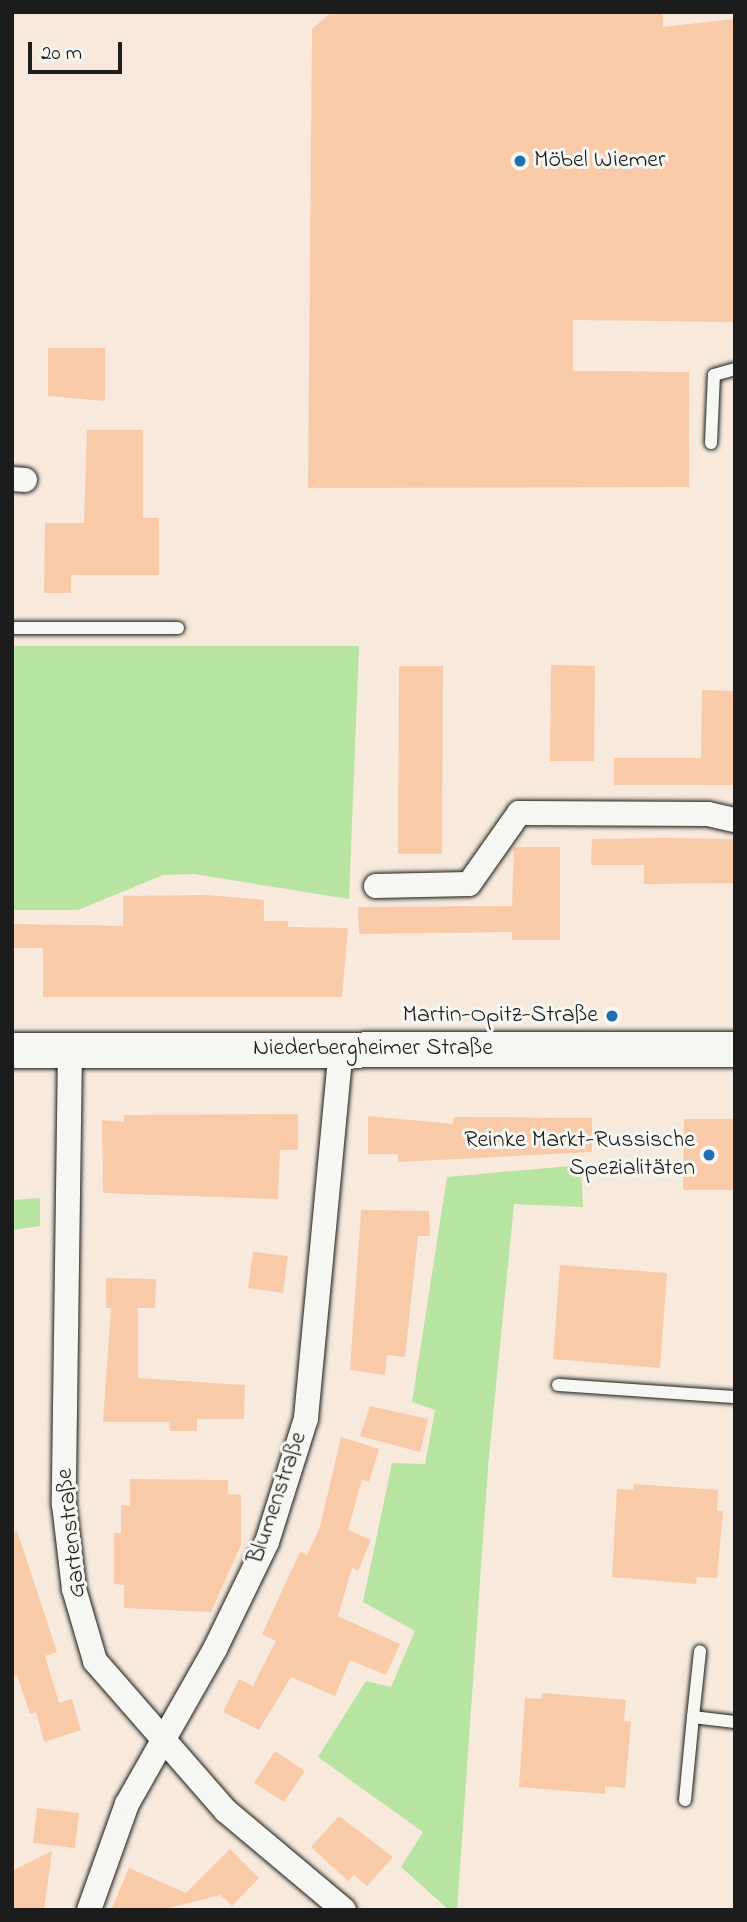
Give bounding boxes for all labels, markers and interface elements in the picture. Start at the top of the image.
scale bar [32,28,126,72]
text: 20 m [41,39,82,69]
place label: Möbel Wiemer [534,147,665,175]
marker: Möbel Wiemer [512,153,528,169]
place label: Martin-Opitz-Straße [402,1002,598,1030]
marker: Martin-Opitz-Straße [604,1008,620,1024]
street label: Niederbergheimer Straße [253,1035,493,1063]
place label: Reinke Markt-Russische Spezialitäten [464,1127,695,1183]
marker: Reinke Markt-Russische Spezialitäten [701,1147,717,1163]
street label: Blumenstraße [242,1428,314,1568]
street label: Gartenstraße [51,1467,93,1599]

